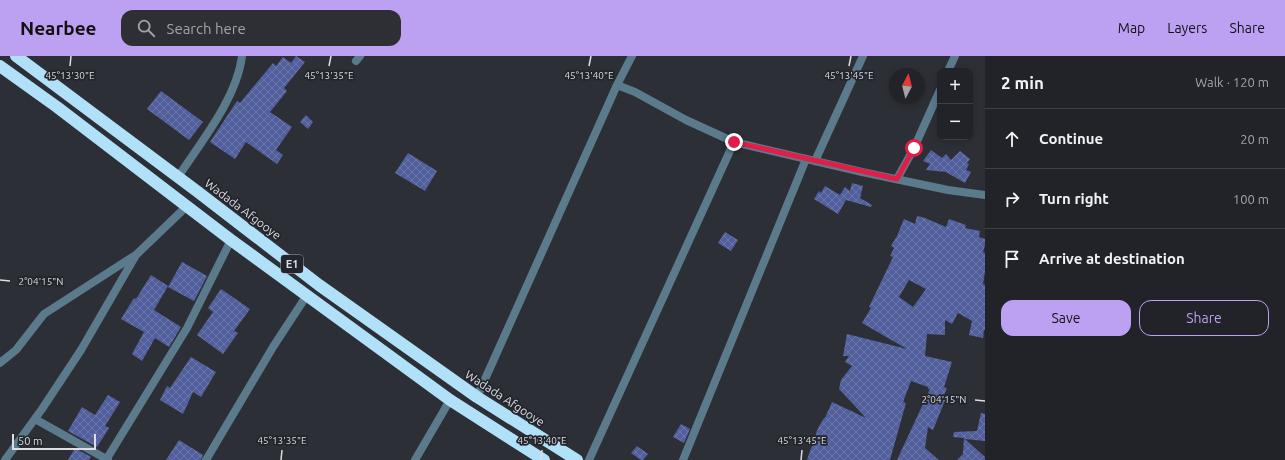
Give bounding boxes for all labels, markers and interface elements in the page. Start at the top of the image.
search box [121,10,401,46]
text: Nearbee [20,17,97,39]
icon: search [135,17,157,39]
text: Search here [167,20,246,37]
text: Map [1118,20,1145,36]
text: Layers [1167,20,1207,36]
text: Share [1229,20,1265,36]
north arrow [889,68,925,104]
map controls [937,68,973,140]
button: + [937,68,973,104]
text: 45°13'30"E [45,70,95,81]
text: 45°13'35"E [304,70,354,81]
text: 45°13'40"E [564,70,614,81]
text: 45°13'45"E [824,70,874,81]
text: 2 min [1001,73,1044,92]
text: Walk · 120 m [1195,75,1269,89]
button: − [937,104,973,140]
icon: ahead [1001,128,1023,150]
text: Continue [1039,130,1103,147]
text: 20 m [1240,132,1269,146]
route end [725,133,743,151]
route start [905,139,923,157]
street label: Wadada Afgooye [202,176,284,242]
icon: right [1001,188,1023,210]
text: Turn right [1039,190,1109,207]
text: 100 m [1233,192,1269,206]
icon: arrive [1001,248,1023,270]
text: Arrive at destination [1039,250,1185,267]
road number: E1 [281,255,303,273]
text: 2°04'15"N [19,276,63,287]
button: Save [1001,300,1131,336]
button: Share [1139,300,1269,336]
street label: Wadada Afgooye [463,368,547,428]
text: 2°04'15"N [922,394,966,405]
scale bar [12,432,96,451]
text: 50 m [18,435,42,447]
text: 45°13'35"E [257,435,307,446]
text: 45°13'40"E [517,435,567,446]
text: 45°13'45"E [777,435,827,446]

